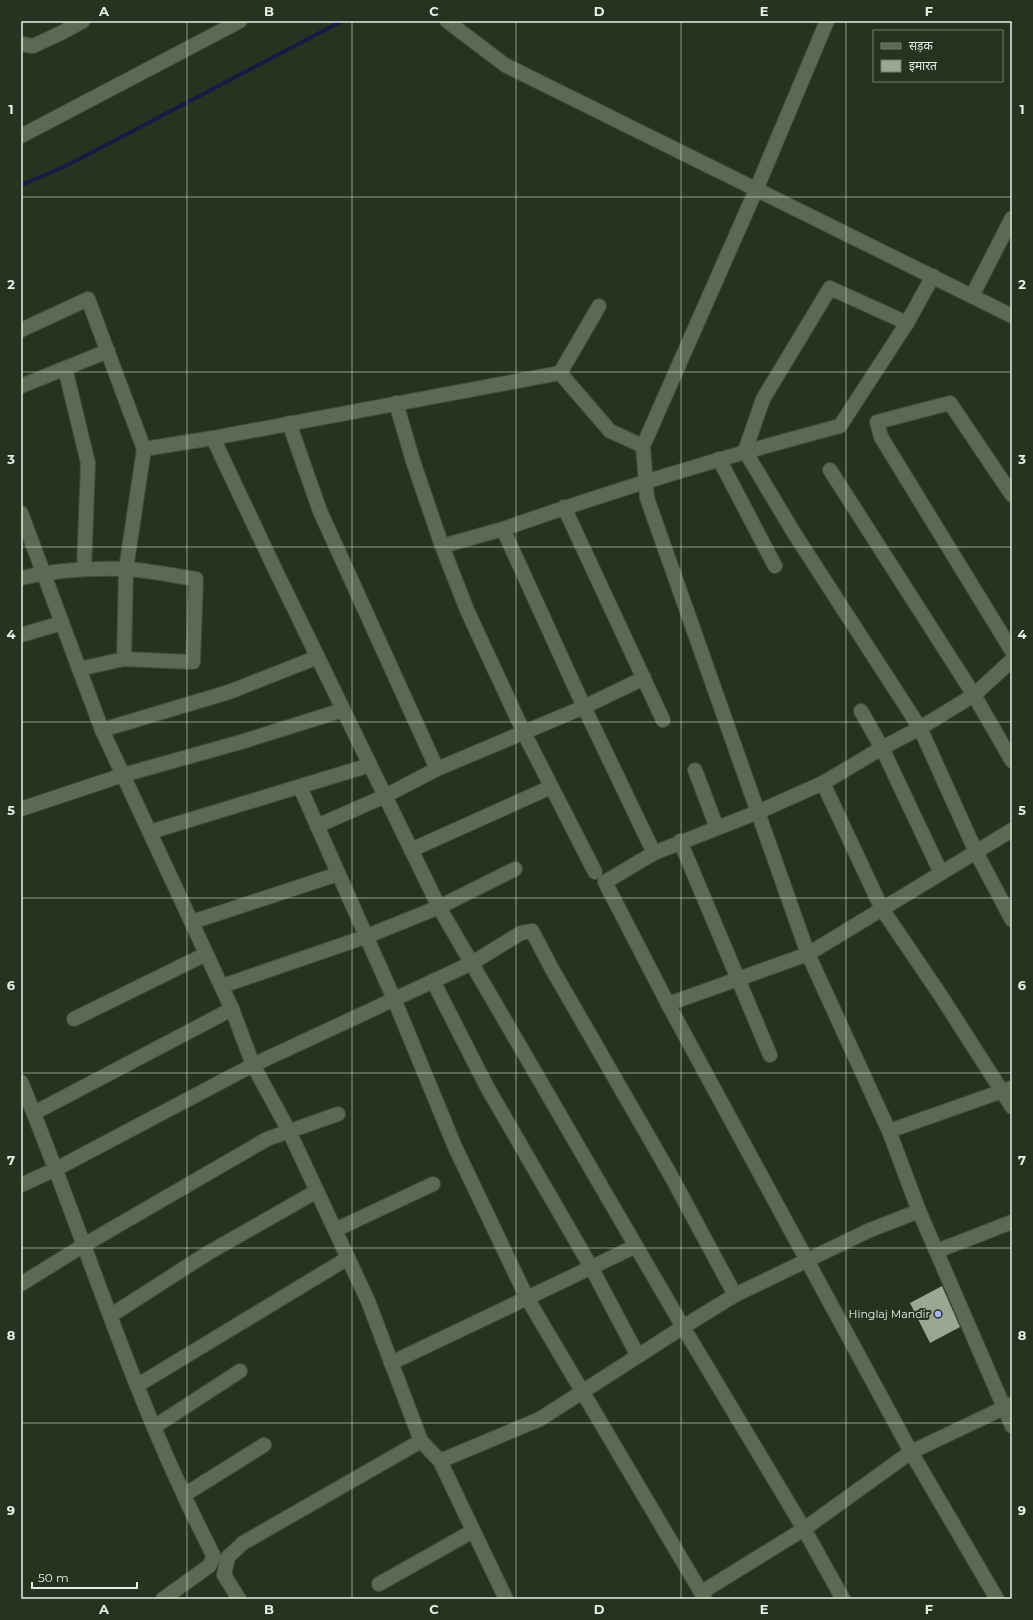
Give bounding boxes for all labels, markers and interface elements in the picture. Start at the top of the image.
text: A [98,3,110,19]
text: B [264,3,274,19]
text: C [429,3,439,19]
text: D [594,3,605,19]
text: E [760,3,769,19]
text: F [925,3,933,19]
legend [873,30,1003,82]
text: सड़क [909,38,934,53]
text: इमारत [909,58,938,73]
text: 1 [8,101,14,117]
text: 1 [1019,101,1025,117]
text: 2 [7,276,15,292]
text: 2 [1018,276,1026,292]
text: 3 [6,451,15,467]
text: 3 [1017,451,1026,467]
text: 4 [7,626,16,642]
text: 4 [1018,626,1027,642]
text: 5 [7,802,15,818]
text: 5 [1018,802,1026,818]
text: 6 [7,977,16,993]
text: 6 [1018,977,1027,993]
text: 7 [7,1152,15,1168]
text: 7 [1018,1152,1026,1168]
place label: Hinglaj Mandir [849,1307,930,1321]
marker: Hinglaj Mandir [933,1309,943,1319]
text: 8 [7,1327,16,1343]
text: 8 [1018,1327,1027,1343]
text: 9 [7,1502,15,1518]
text: 9 [1018,1502,1026,1518]
scale bar [32,1564,137,1590]
text: 50 m [38,1570,69,1585]
text: A [98,1601,110,1617]
text: B [264,1601,274,1617]
text: C [429,1601,439,1617]
text: D [594,1601,605,1617]
text: E [760,1601,769,1617]
text: F [925,1601,933,1617]

